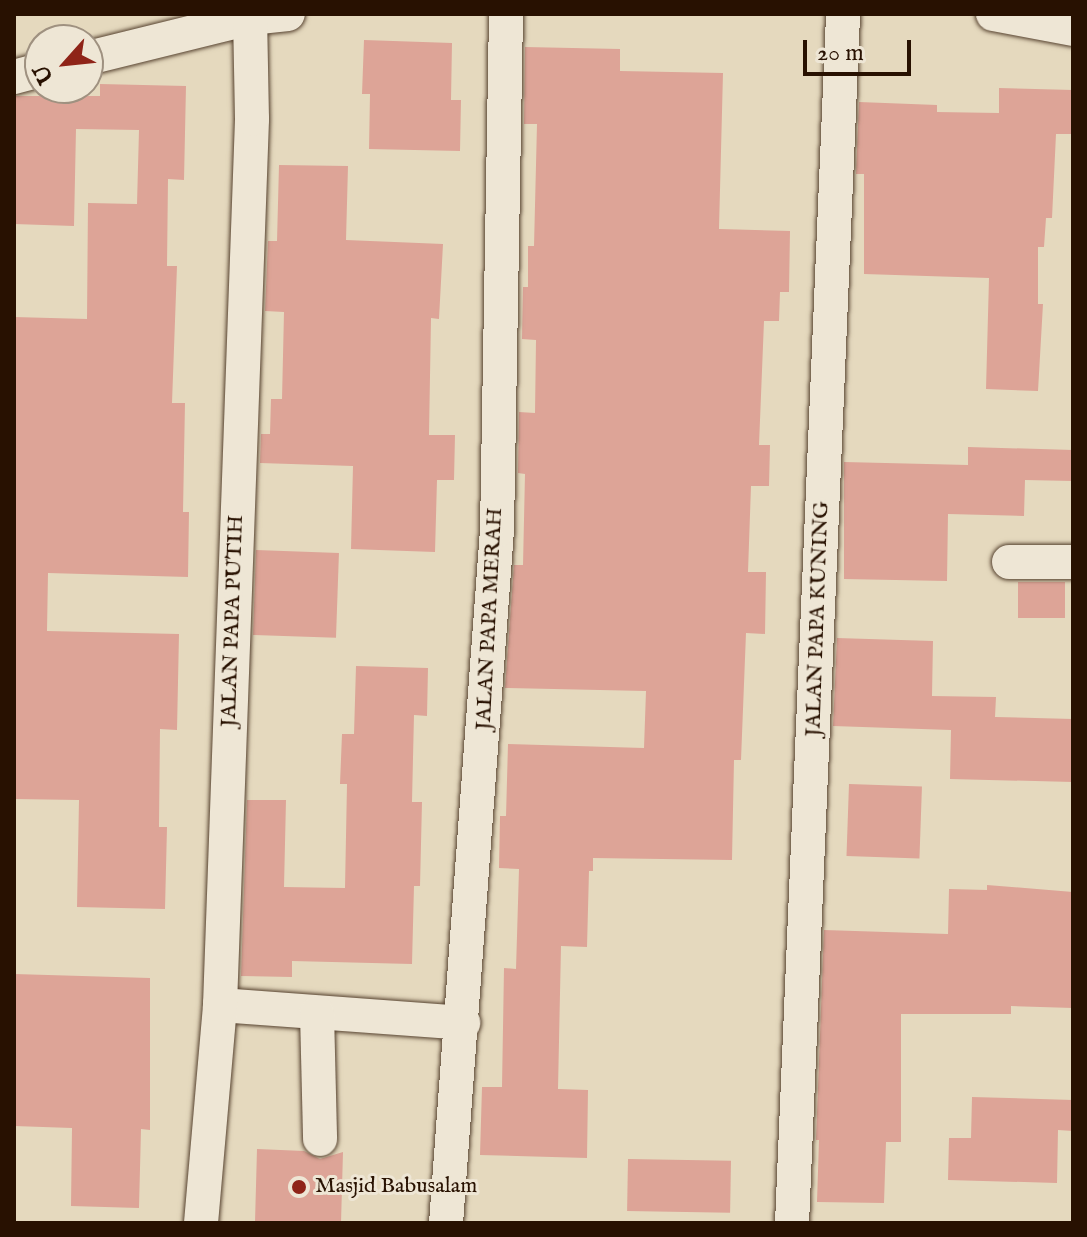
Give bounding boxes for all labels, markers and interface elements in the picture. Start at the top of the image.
north arrow [24,24,104,104]
scale bar [807,24,915,74]
text: 20 m [817,38,864,69]
text: U [28,59,61,89]
street label: JALAN PAPA KUNING [801,501,835,737]
street label: JALAN PAPA MERAH [471,507,509,731]
street label: JALAN PAPA PUTIH [216,514,250,728]
place label: Masjid Babusalam [315,1174,477,1200]
marker: Masjid Babusalam [290,1178,308,1196]

